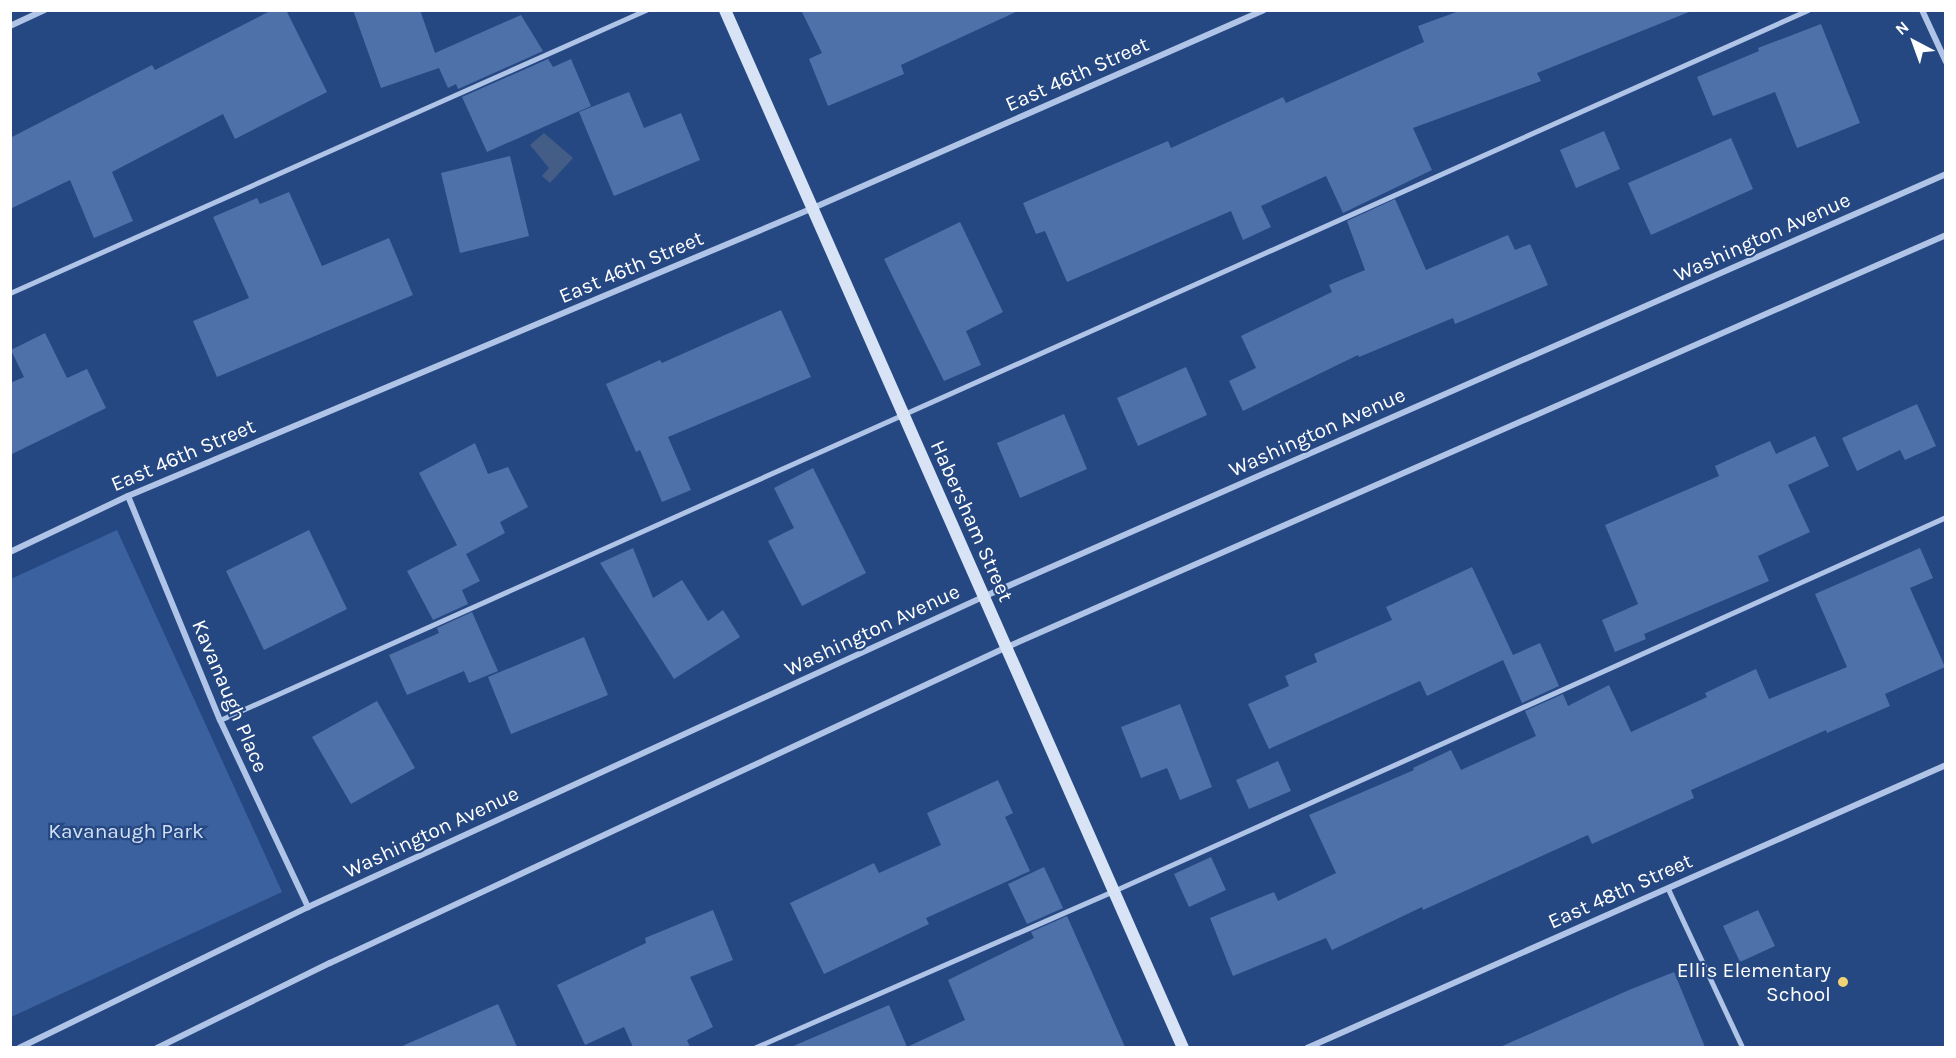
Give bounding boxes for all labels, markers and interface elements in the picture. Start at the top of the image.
north arrow [1884,12,1944,72]
text: N [1891,17,1912,39]
street label: East 46th Street [1001,31,1153,117]
street label: Washington Avenue [1670,187,1854,287]
street label: East 46th Street [555,225,707,309]
street label: Washington Avenue [1225,382,1409,482]
street label: East 46th Street [107,413,259,497]
street label: Habersham Street [925,436,1019,606]
street label: Washington Avenue [780,578,964,682]
street label: Kavanaugh Place [186,616,274,776]
street label: Washington Avenue [339,780,523,884]
park label: Kavanaugh Park [48,818,204,844]
street label: East 48th Street [1544,848,1696,934]
place label: Ellis Elementary School [1677,957,1831,1007]
marker: Ellis Elementary School [1836,975,1850,989]

